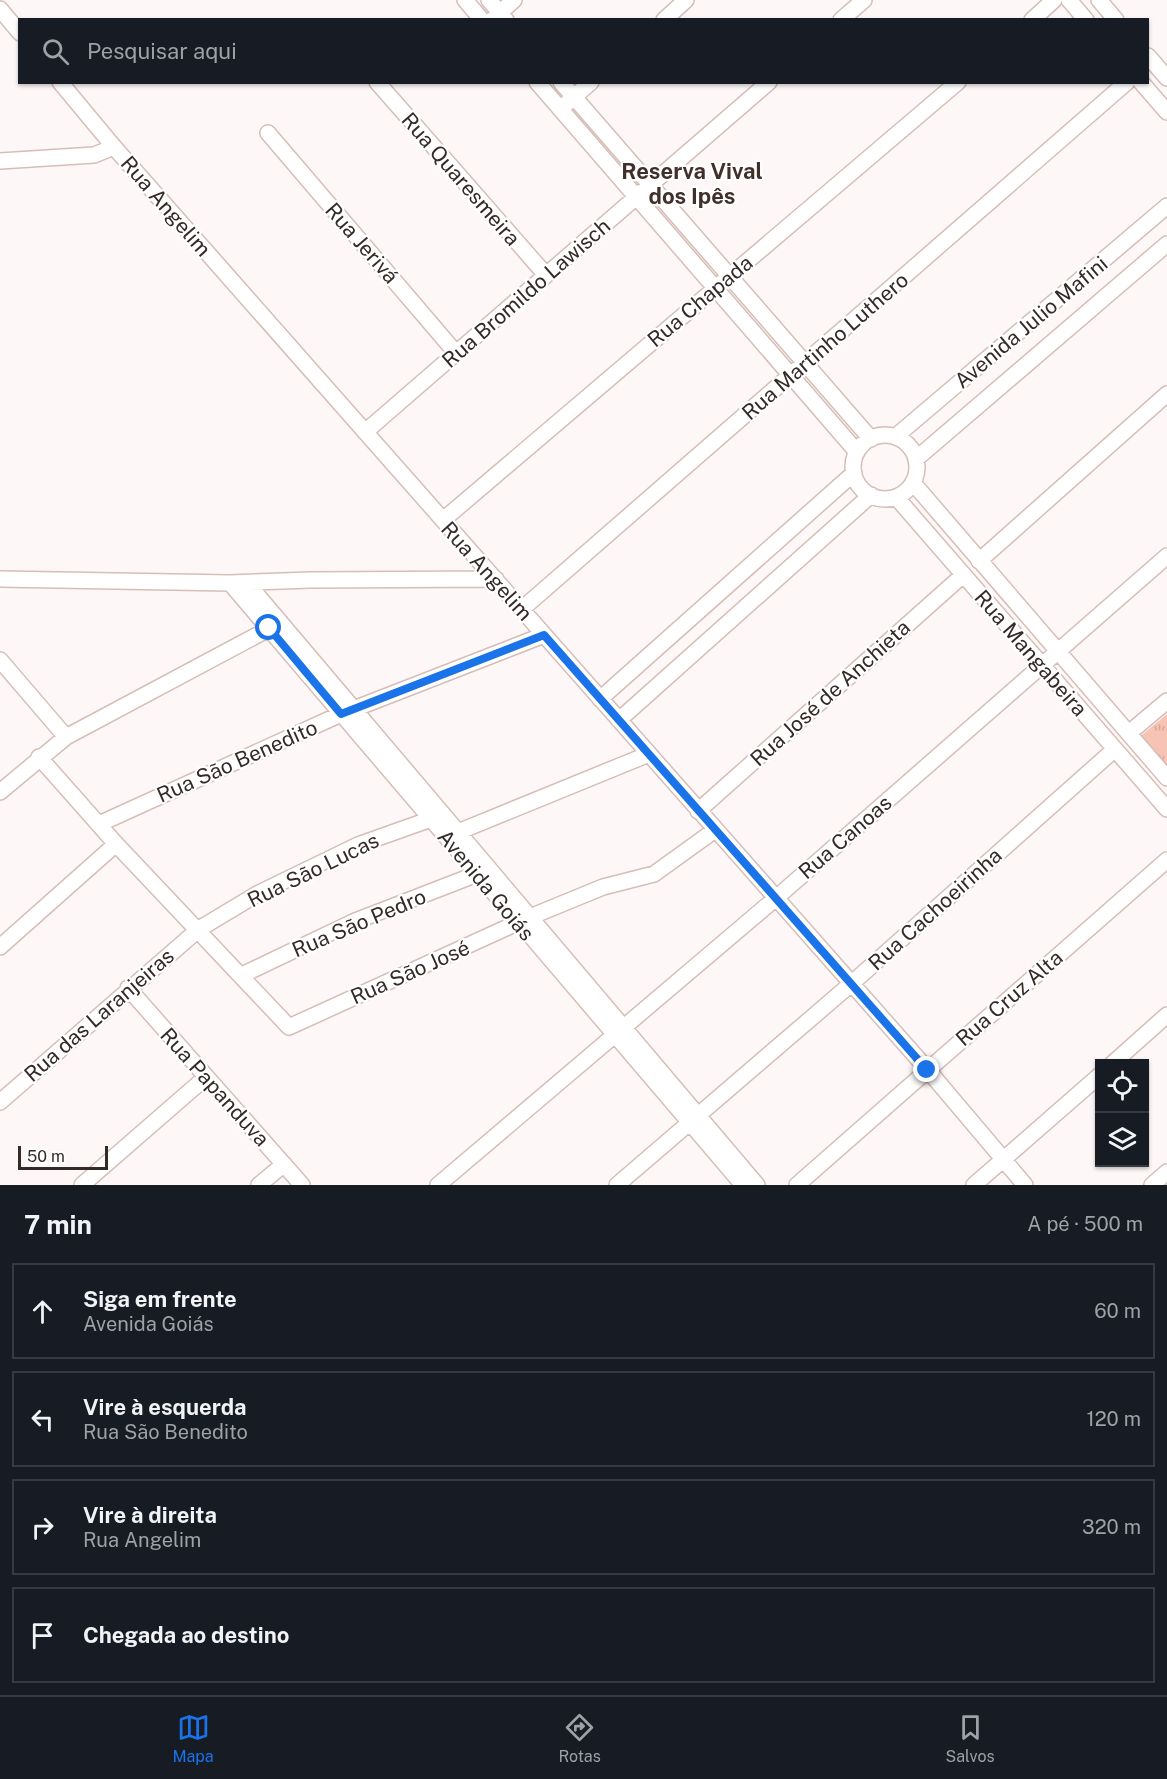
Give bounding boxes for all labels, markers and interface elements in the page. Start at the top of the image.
search box [18,18,1149,84]
icon: search [39,35,72,68]
text: Pesquisar aqui [87,38,237,64]
street label: Rua Quaresmeira [397,107,525,251]
street label: Rua Angelim [116,151,216,261]
district label: Reserva Vival dos Ipês [621,158,763,209]
street label: Rua Jerivá [320,198,404,288]
street label: Rua Bromildo Lawisch [437,213,615,373]
street label: Rua Chapada [642,250,758,352]
street label: Avenida Julio Mafini [949,251,1113,393]
street label: Rua Martinho Luthero [737,267,913,425]
street label: Rua Angelim [436,516,538,626]
street label: Rua Mangabeira [969,585,1093,721]
route start [255,614,281,640]
street label: Rua José de Anchieta [745,615,915,771]
street label: Rua São Benedito [153,714,321,808]
street label: Rua Canoas [793,790,897,884]
street label: Avenida Goiás [432,824,540,946]
street label: Rua São Lucas [243,827,383,913]
street label: Rua Cachoeirinha [863,843,1007,975]
street label: Rua São Pedro [288,884,430,962]
street label: Rua São José [346,935,474,1009]
street label: Rua das Laranjeiras [19,943,179,1087]
street label: Rua Cruz Alta [951,945,1067,1051]
street label: Rua Papanduva [155,1023,275,1151]
route end [913,1056,939,1082]
map controls [1095,1059,1149,1167]
button: locate [1095,1059,1149,1113]
button: layers [1095,1113,1149,1167]
scale bar [18,1143,108,1170]
text: 50 m [27,1147,65,1166]
text: 7 min [24,1209,92,1240]
text: A pé · 500 m [1027,1212,1143,1236]
text: Siga em frente [83,1286,237,1312]
icon: ahead [26,1295,59,1328]
text: 60 m [1094,1299,1141,1323]
text: Avenida Goiás [83,1312,214,1336]
text: Vire à esquerda [83,1394,247,1420]
icon: left [26,1403,59,1436]
text: 120 m [1087,1407,1141,1431]
text: Rua São Benedito [83,1420,248,1444]
text: Vire à direita [83,1502,217,1528]
icon: right [26,1511,59,1544]
text: 320 m [1082,1515,1141,1539]
text: Rua Angelim [83,1528,201,1552]
icon: arrive [26,1619,59,1652]
text: Chegada ao destino [83,1622,289,1648]
tab: Mapa [172,1711,214,1766]
tab: Rotas [558,1711,601,1766]
tab: Salvos [946,1711,995,1766]

